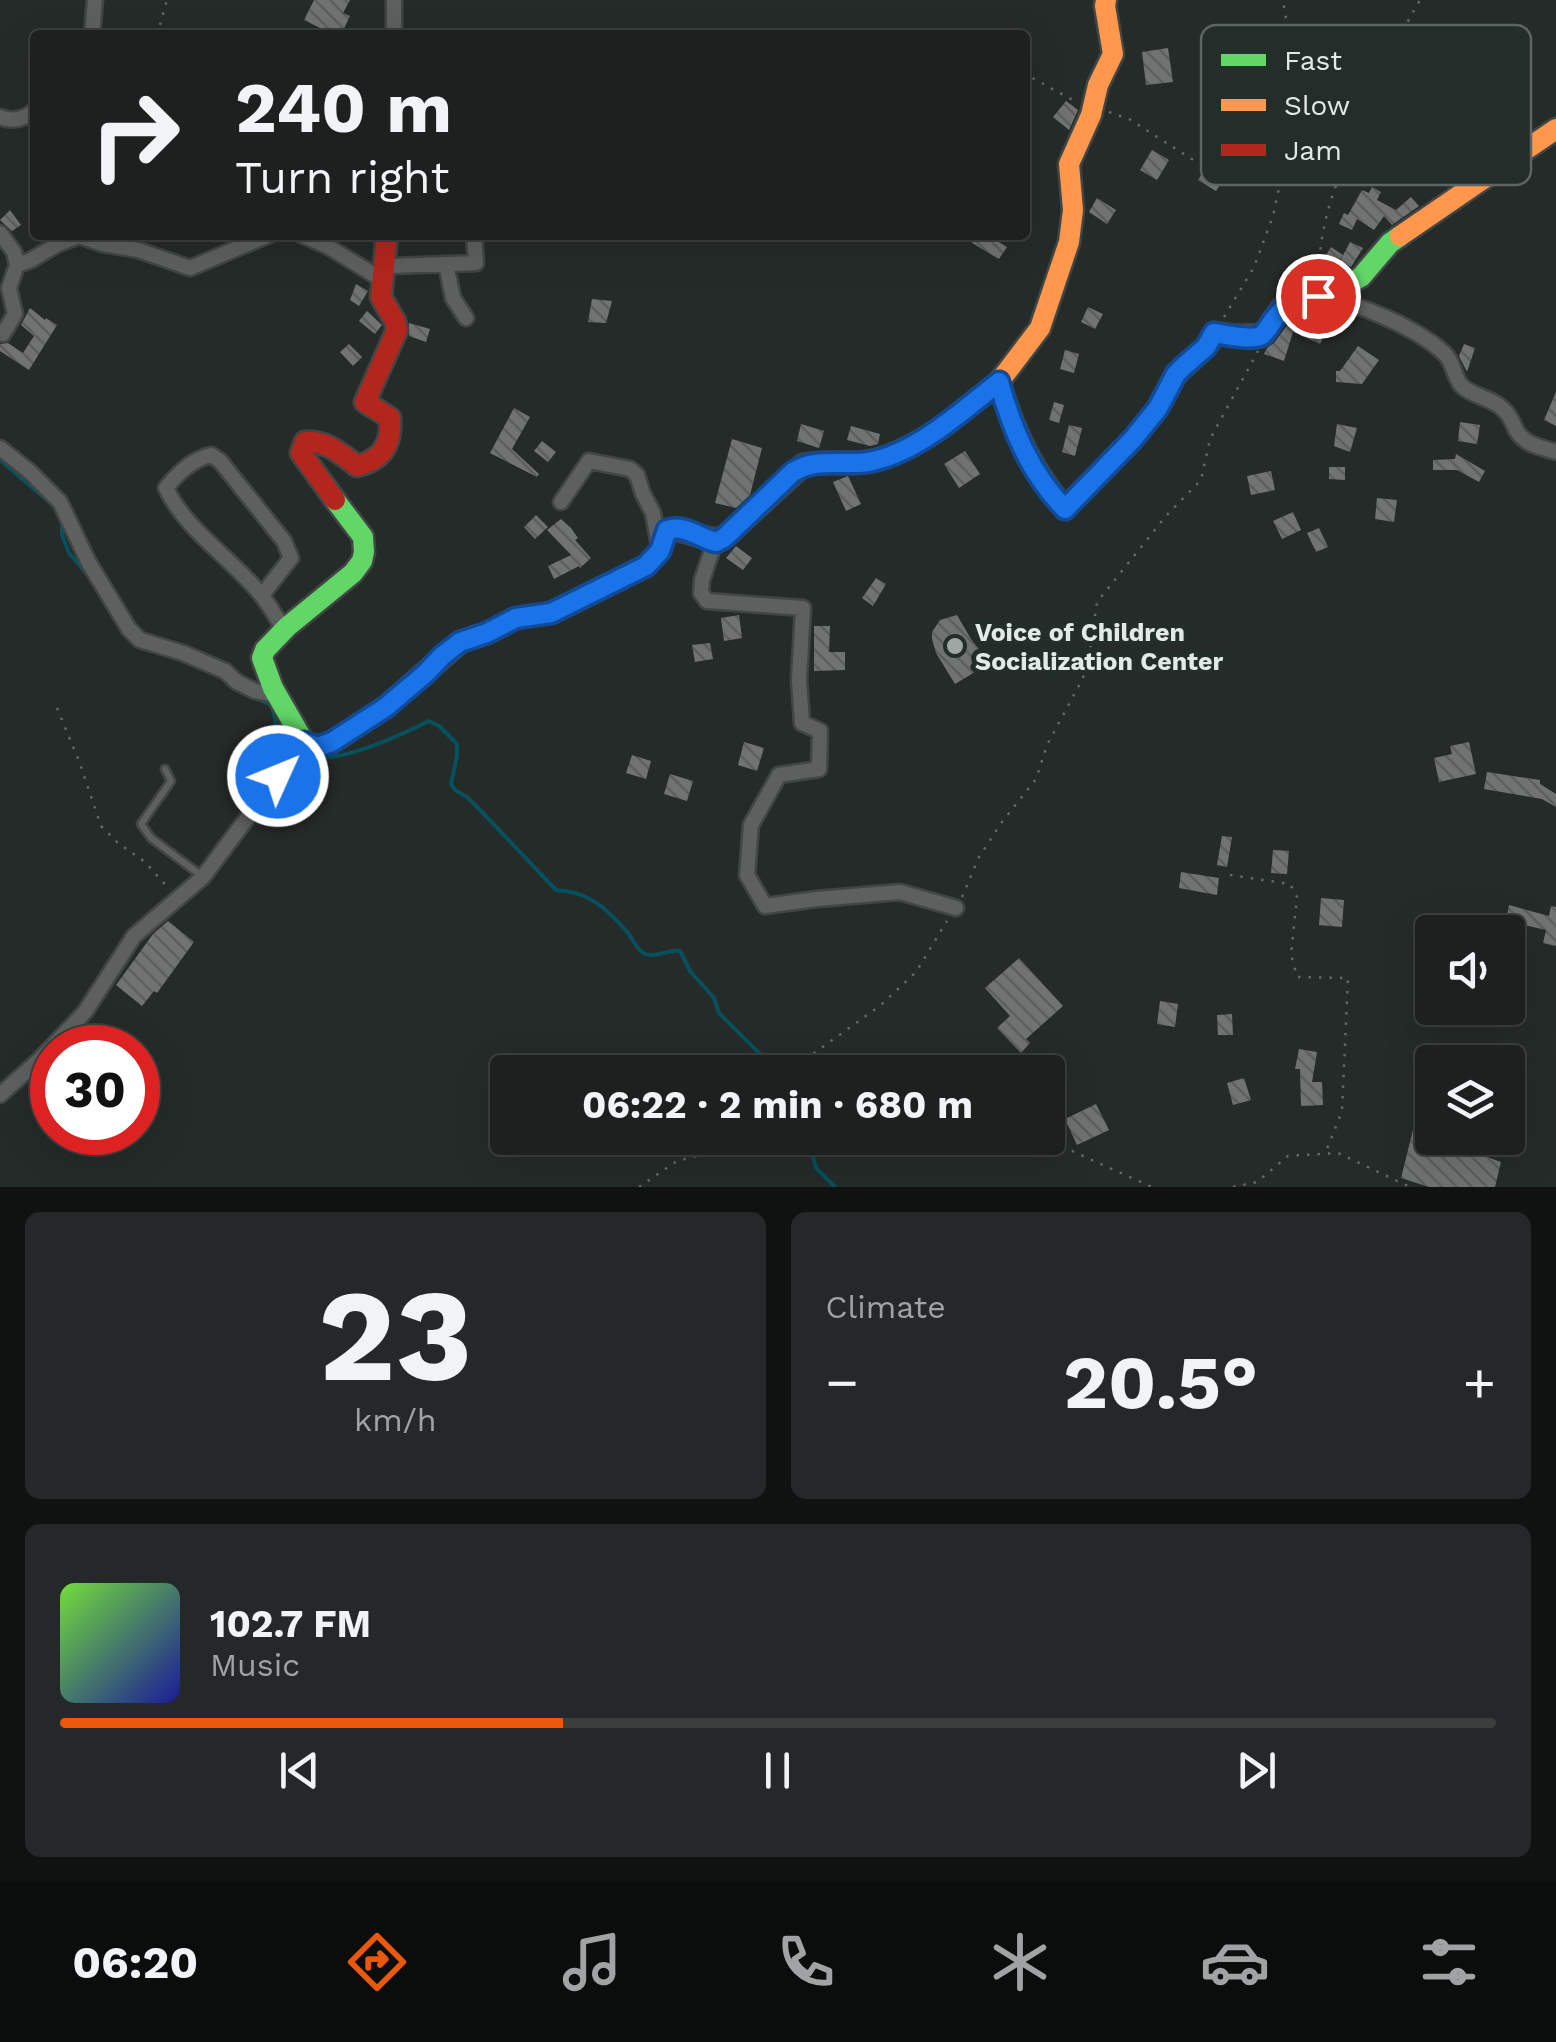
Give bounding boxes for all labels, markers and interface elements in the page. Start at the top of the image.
legend [1201,25,1531,185]
text: Fast [1284,44,1342,77]
text: 240 m [235,67,452,149]
icon: right [70,70,200,200]
text: Slow [1284,89,1350,122]
text: Jam [1284,134,1342,167]
text: Turn right [235,151,449,204]
pin [1276,254,1361,339]
icon: arrive [1291,269,1346,324]
place label: Voice of Children Socialization Center [975,618,1224,676]
marker: Voice of Children Socialization Center [944,635,966,657]
position arrow [226,724,330,828]
map controls [1415,915,1525,1155]
button: sound [1415,915,1525,1025]
speed limit sign: 30 [30,1025,160,1155]
button: layers [1415,1045,1525,1155]
text: 06:22 · 2 min · 680 m [582,1083,973,1127]
text: 23 [318,1259,473,1412]
text: Climate [826,1288,946,1326]
text: 20.5° [1063,1338,1258,1426]
text: − [826,1350,859,1414]
text: + [1463,1350,1496,1414]
text: km/h [354,1401,436,1439]
text: 102.7 FM [210,1602,371,1646]
text: Music [210,1646,300,1684]
icon: previous [272,1743,327,1798]
icon: pause [750,1743,805,1798]
icon: next [1229,1743,1284,1798]
icon: directions [342,1927,412,1997]
icon: music [557,1927,627,1997]
icon: phone [771,1927,841,1997]
icon: climate [985,1927,1055,1997]
icon: car [1200,1927,1270,1997]
icon: filters [1414,1927,1484,1997]
text: 06:20 [72,1936,198,1989]

